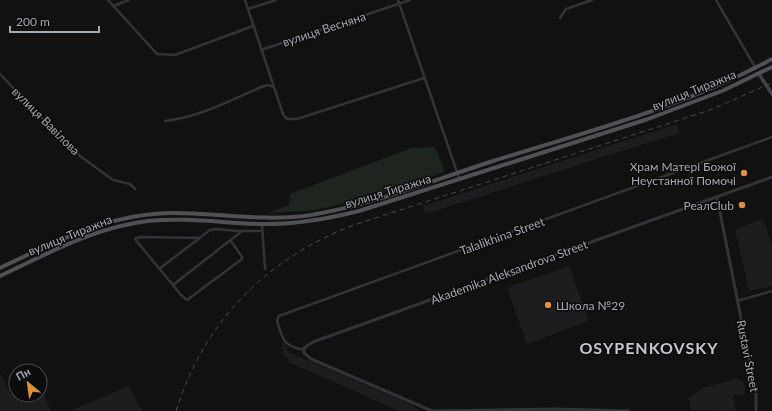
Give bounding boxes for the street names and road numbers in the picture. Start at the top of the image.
street label: вулиця Весняна [280,8,368,50]
street label: вулиця Тиражна [650,66,738,114]
street label: вулиця Вавілова [9,84,83,158]
street label: вулиця Тиражна [343,171,433,211]
street label: вулиця Тиражна [26,211,114,259]
street label: Talalikhina Street [458,213,547,258]
street label: Akademika Aleksandrova Street [428,236,590,307]
street label: Rustavi Street [734,319,762,394]

